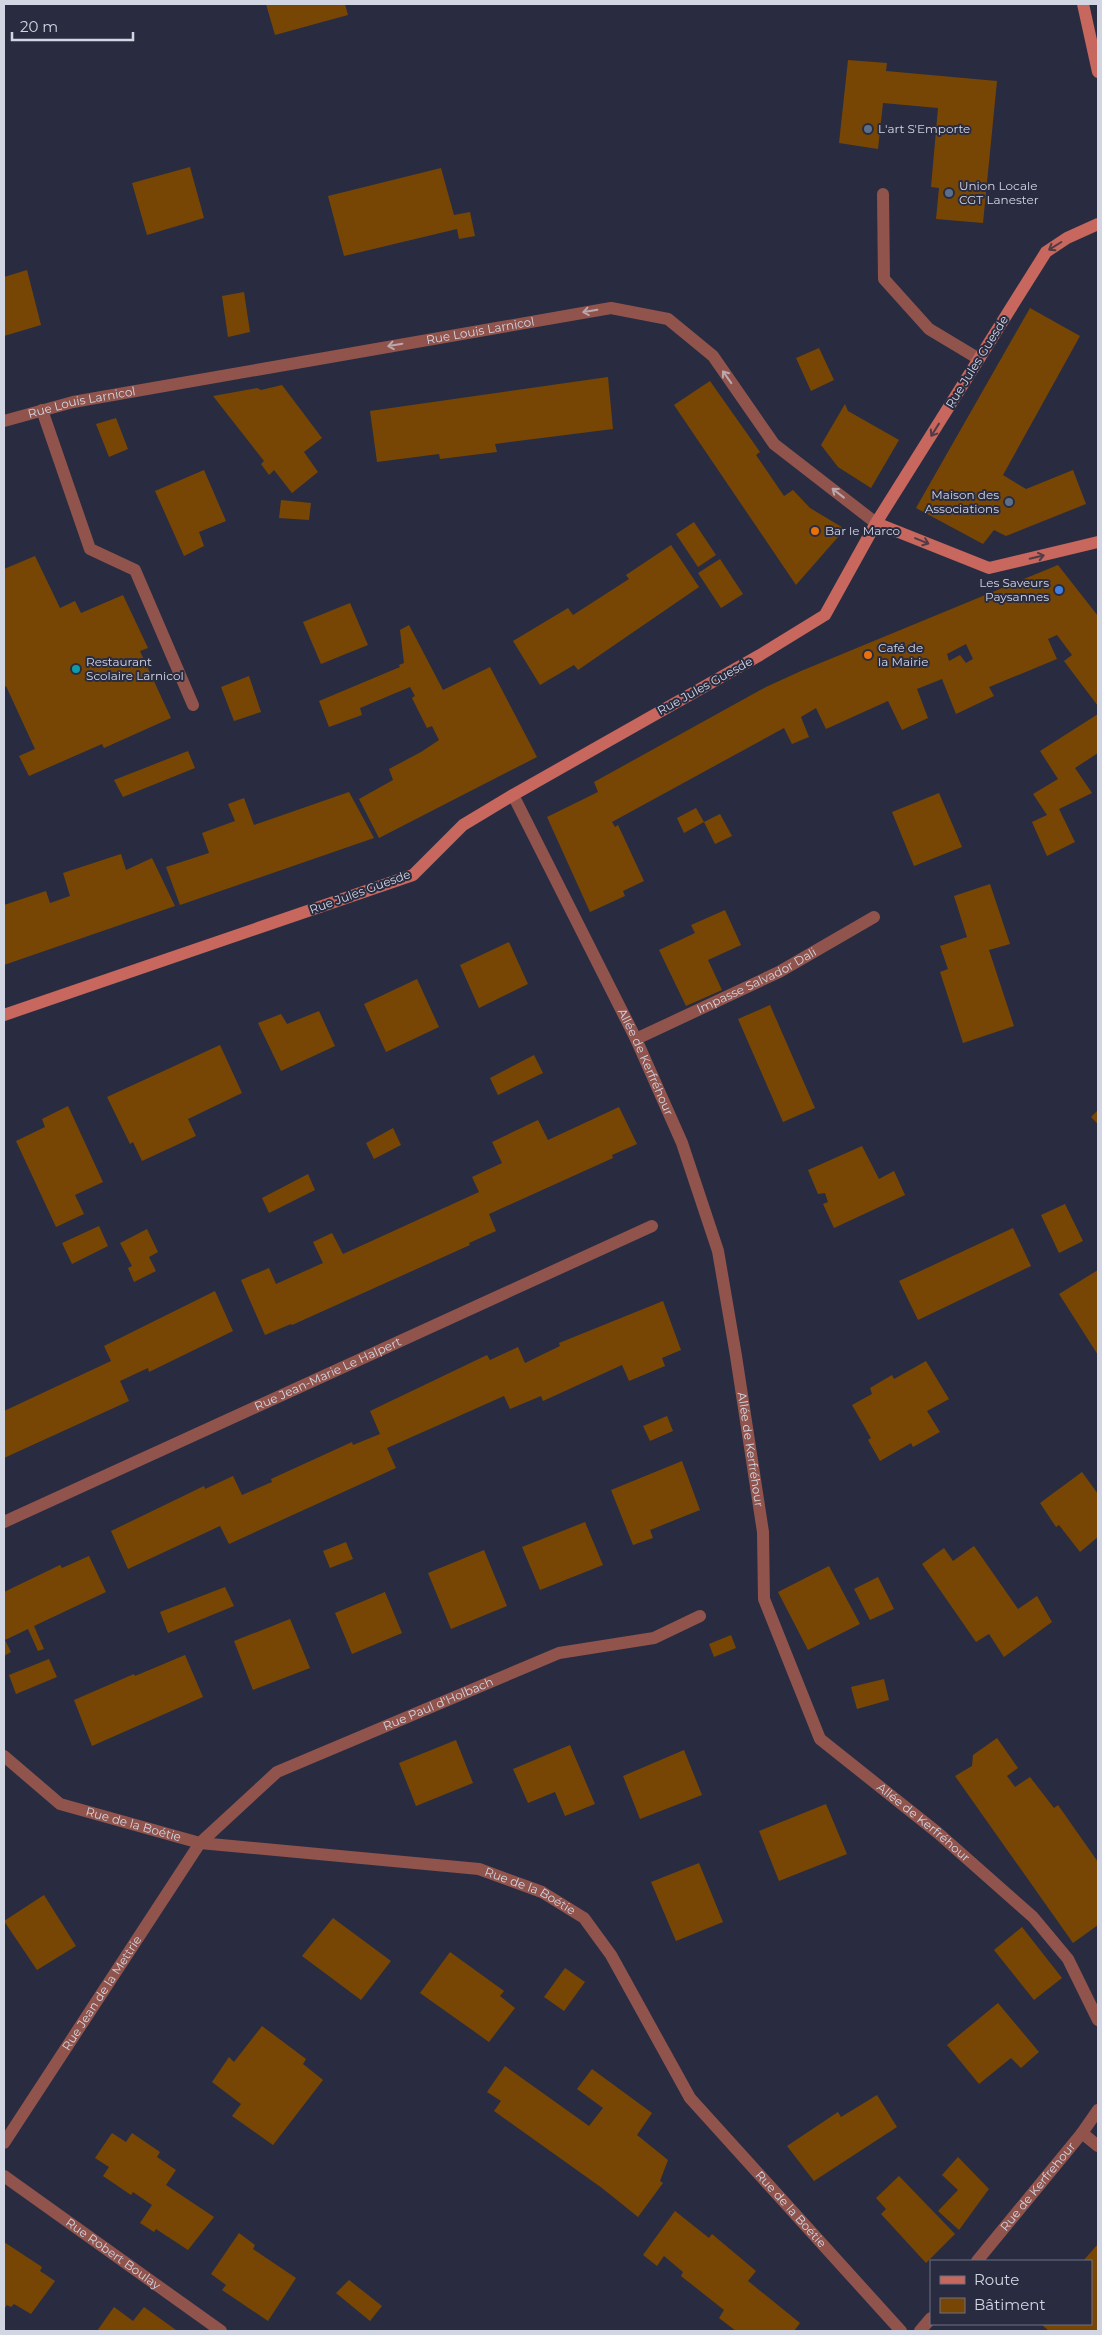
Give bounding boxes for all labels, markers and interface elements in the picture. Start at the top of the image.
scale bar [12,10,134,42]
text: 20 m [20,17,58,36]
place label: L'art S'Emporte [878,121,970,136]
marker: L'art S'Emporte [862,123,874,135]
place label: Union Locale CGT Lanester [959,178,1039,207]
marker: Union Locale CGT Lanester [943,187,955,199]
one-way arrow [1048,241,1062,251]
one-way arrow [582,307,598,317]
street label: Rue Jules Guesde [942,313,1011,411]
street label: Rue Louis Larnicol [425,314,536,347]
one-way arrow [388,341,404,351]
one-way arrow [722,370,732,384]
street label: Rue Louis Larnicol [26,383,137,421]
one-way arrow [930,422,940,436]
place label: Maison des Associations [925,487,999,516]
one-way arrow [832,488,845,499]
marker: Maison des Associations [1003,496,1015,508]
place label: Bar le Marco [825,523,900,538]
marker: Bar le Marco [809,525,821,537]
one-way arrow [913,537,929,546]
one-way arrow [1028,552,1044,561]
place label: Les Saveurs Paysannes [979,575,1049,604]
marker: Les Saveurs Paysannes [1053,584,1065,596]
place label: Café de la Mairie [878,640,928,669]
marker: Café de la Mairie [862,649,874,661]
street label: Rue Jules Guesde [655,653,755,718]
place label: Restaurant Scolaire Larnicol [86,654,184,683]
marker: Restaurant Scolaire Larnicol [70,663,82,675]
street label: Rue Jules Guesde [307,866,412,917]
street label: Impasse Salvador Dali [694,944,819,1016]
street label: Allée de Kerfréhour [615,1006,677,1118]
street label: Rue Jean-Marie Le Halpert [252,1334,403,1414]
street label: Allée de Kerfréhour [735,1391,767,1508]
street label: Rue Paul d'Holbach [381,1674,495,1733]
street label: Allée de Kerfréhour [874,1779,973,1865]
street label: Rue de la Boétie [84,1804,183,1844]
street label: Rue de la Boétie [483,1864,578,1918]
street label: Rue Jean de la Mettrie [59,1933,144,2053]
street label: Rue de Kerfrehour [997,2139,1078,2234]
street label: Rue de la Boétie [753,2167,830,2250]
street label: Rue Robert Boulay [63,2215,164,2293]
legend [930,2260,1092,2325]
text: Route [974,2270,1019,2289]
text: Bâtiment [974,2295,1046,2314]

